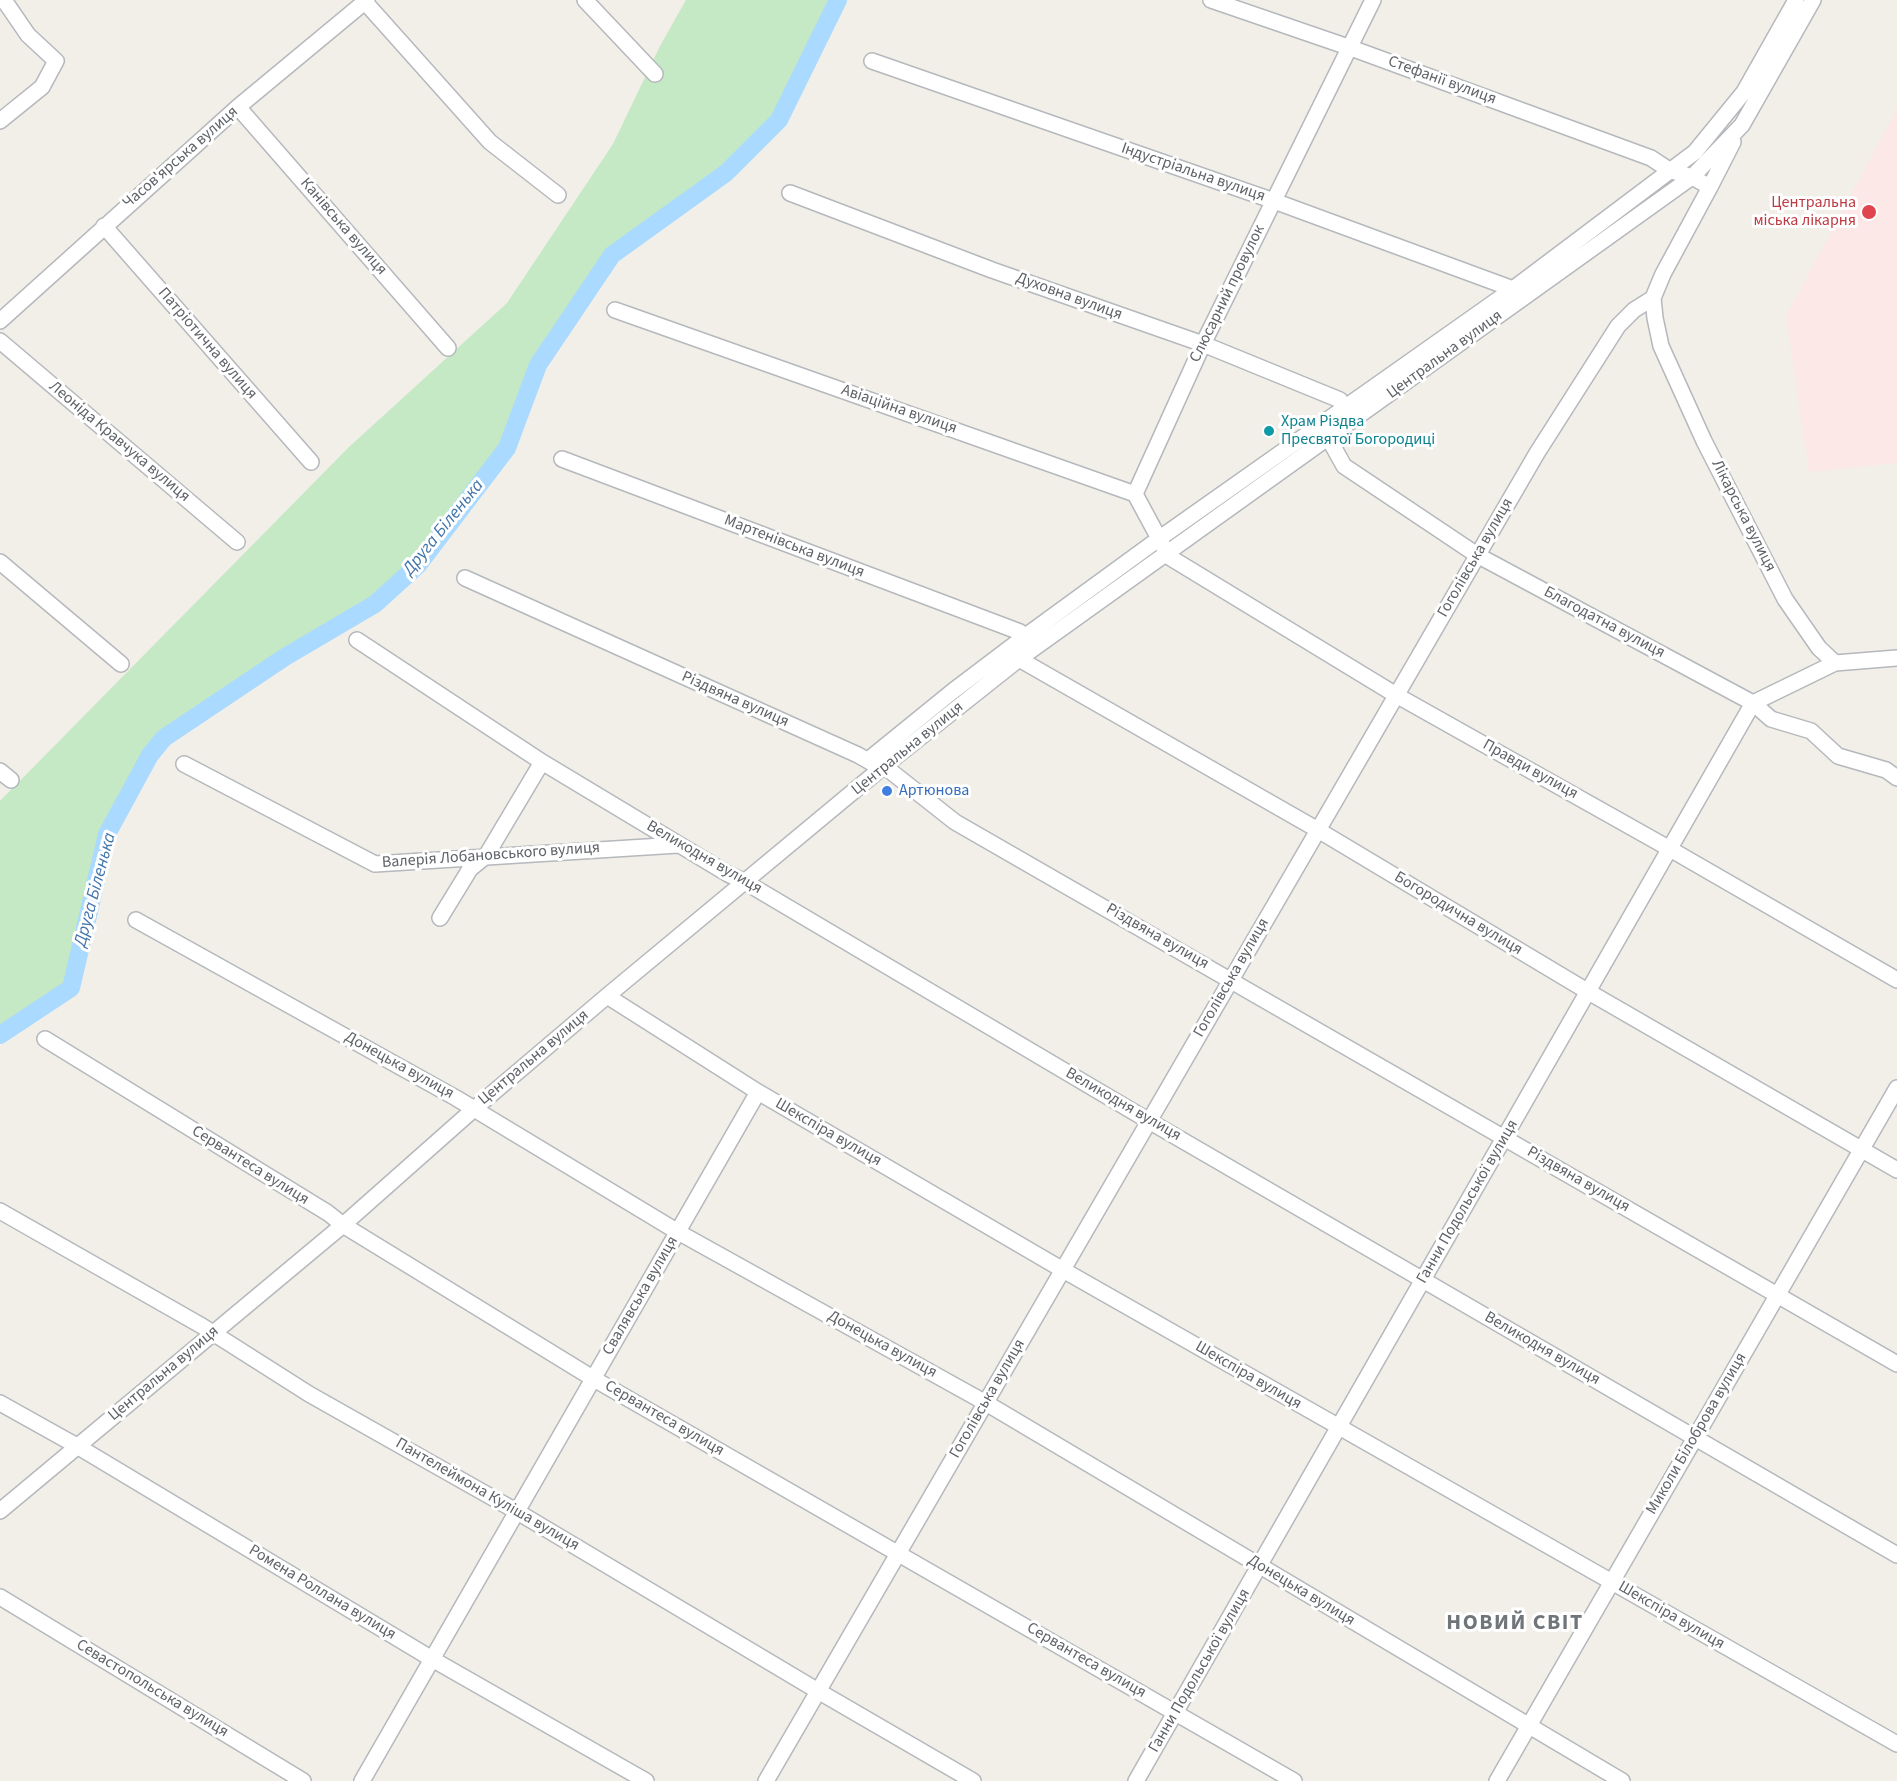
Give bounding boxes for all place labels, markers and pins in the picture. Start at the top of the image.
place label: Центральна міська лікарня [1753,193,1856,231]
marker: Центральна міська лікарня [1860,203,1878,221]
place label: Храм Різдва Пресвятої Богородиці [1281,412,1435,450]
marker: Храм Різдва Пресвятої Богородиці [1262,424,1276,438]
place label: Артюнова [899,781,969,801]
marker: Артюнова [880,784,894,798]

